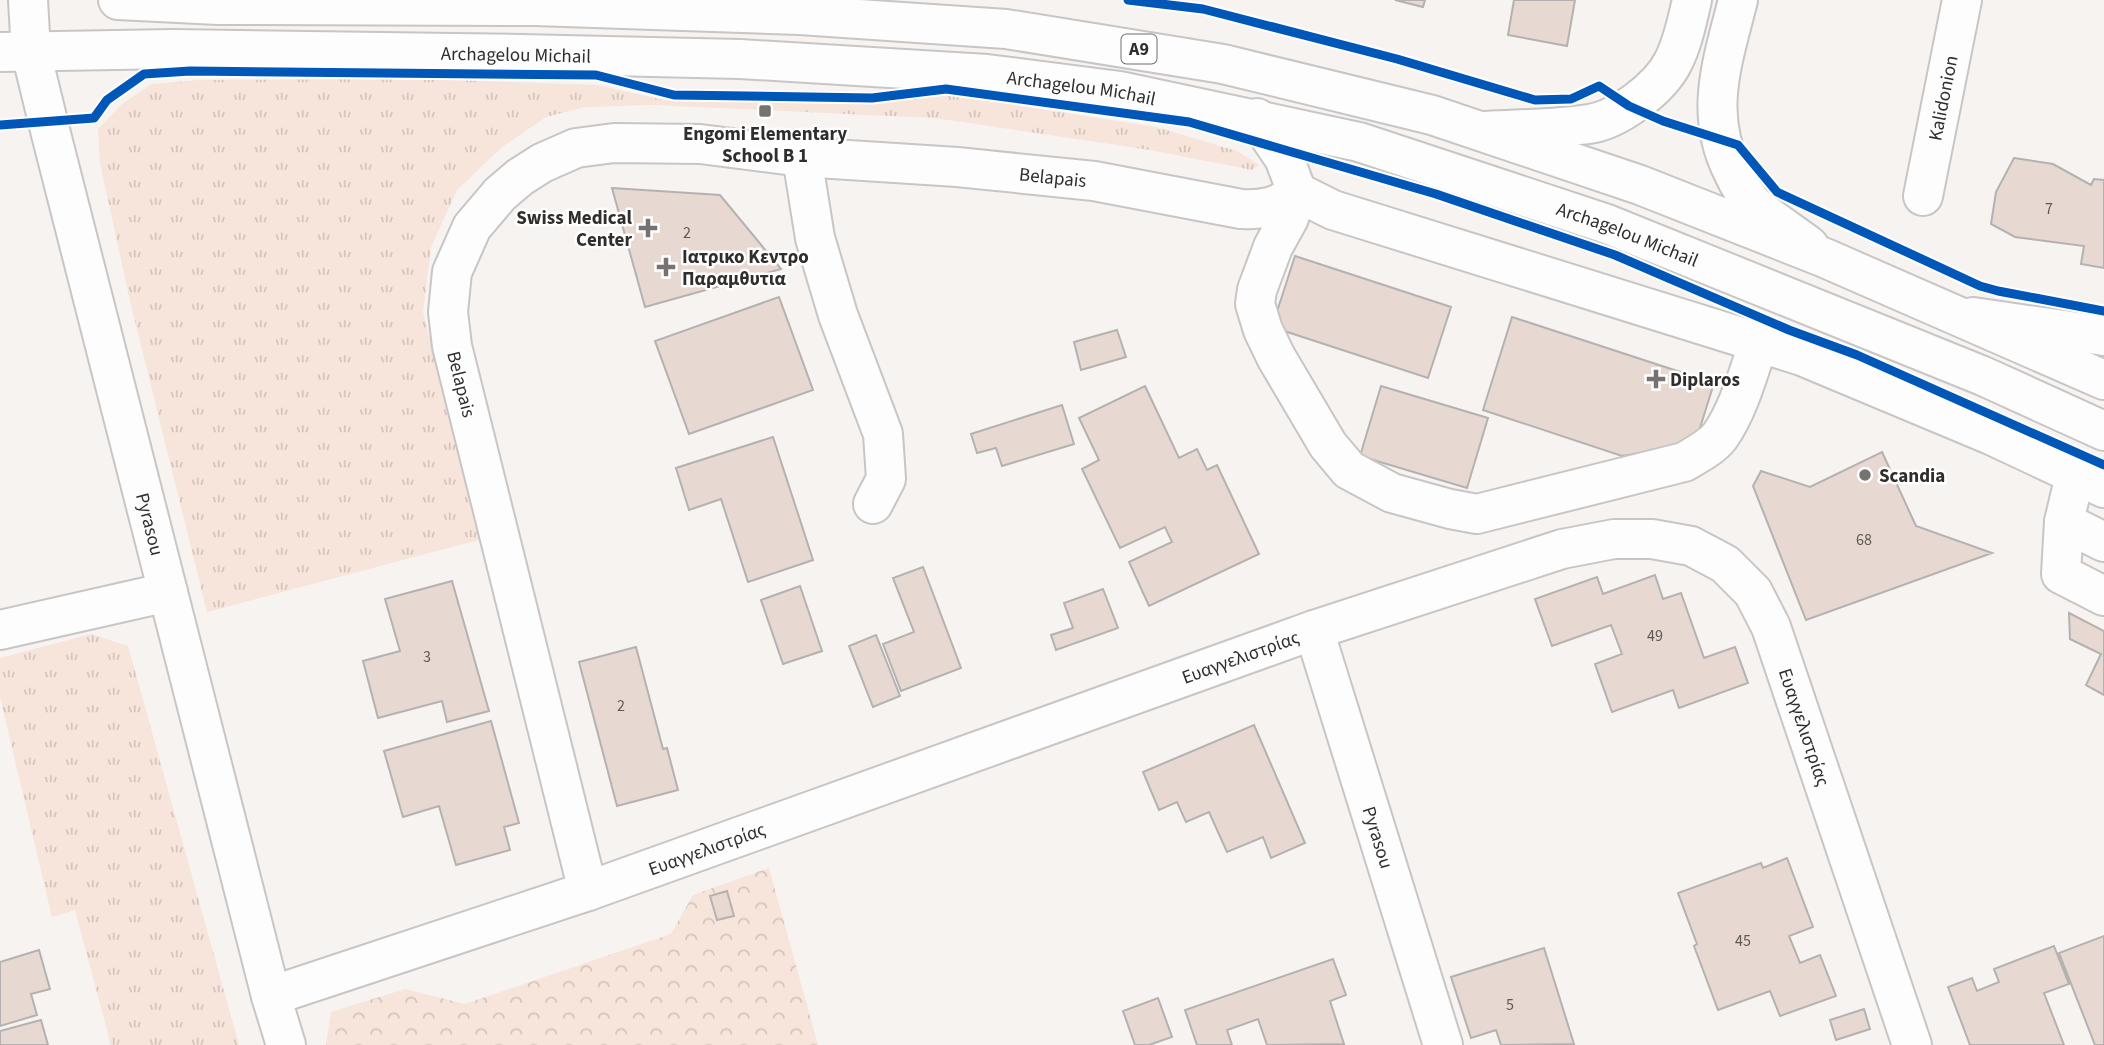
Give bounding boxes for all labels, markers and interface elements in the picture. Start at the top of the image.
road number: A9 [1122,34,1156,64]
street label: Archagelou Michail [441,41,591,71]
street label: Kalidonion [1922,53,1966,143]
street label: Archagelou Michail [1005,65,1158,113]
marker: Engomi Elementary School B 1 [757,103,773,119]
place label: Engomi Elementary School B 1 [683,121,847,170]
street label: Belapais [1018,161,1088,195]
street label: Archagelou Michail [1553,196,1702,275]
house number: 7 [2045,198,2053,220]
place label: Swiss Medical Center [516,205,633,254]
marker: Swiss Medical Center [638,218,658,238]
house number: 2 [683,222,691,244]
place label: Ιατρικο Κεντρο Παραμθυτια [682,244,809,293]
marker: Ιατρικο Κεντρο Παραμθυτια [656,257,676,277]
street label: Belapais [439,348,482,420]
place label: Diplaros [1670,367,1740,394]
marker: Diplaros [1648,371,1664,387]
place label: Scandia [1879,463,1945,490]
marker: Scandia [1857,467,1873,483]
street label: Pyrasou [128,490,170,559]
house number: 68 [1856,529,1872,551]
street label: Ευαγγελιστρίας [1178,624,1303,691]
house number: 49 [1647,625,1663,647]
house number: 3 [423,646,431,668]
street label: Ευαγγελιστρίας [1771,665,1836,790]
house number: 2 [617,695,625,717]
street label: Pyrasou [1355,803,1399,872]
street label: Ευαγγελιστρίας [645,816,770,883]
house number: 45 [1735,930,1751,952]
house number: 5 [1506,994,1514,1016]

